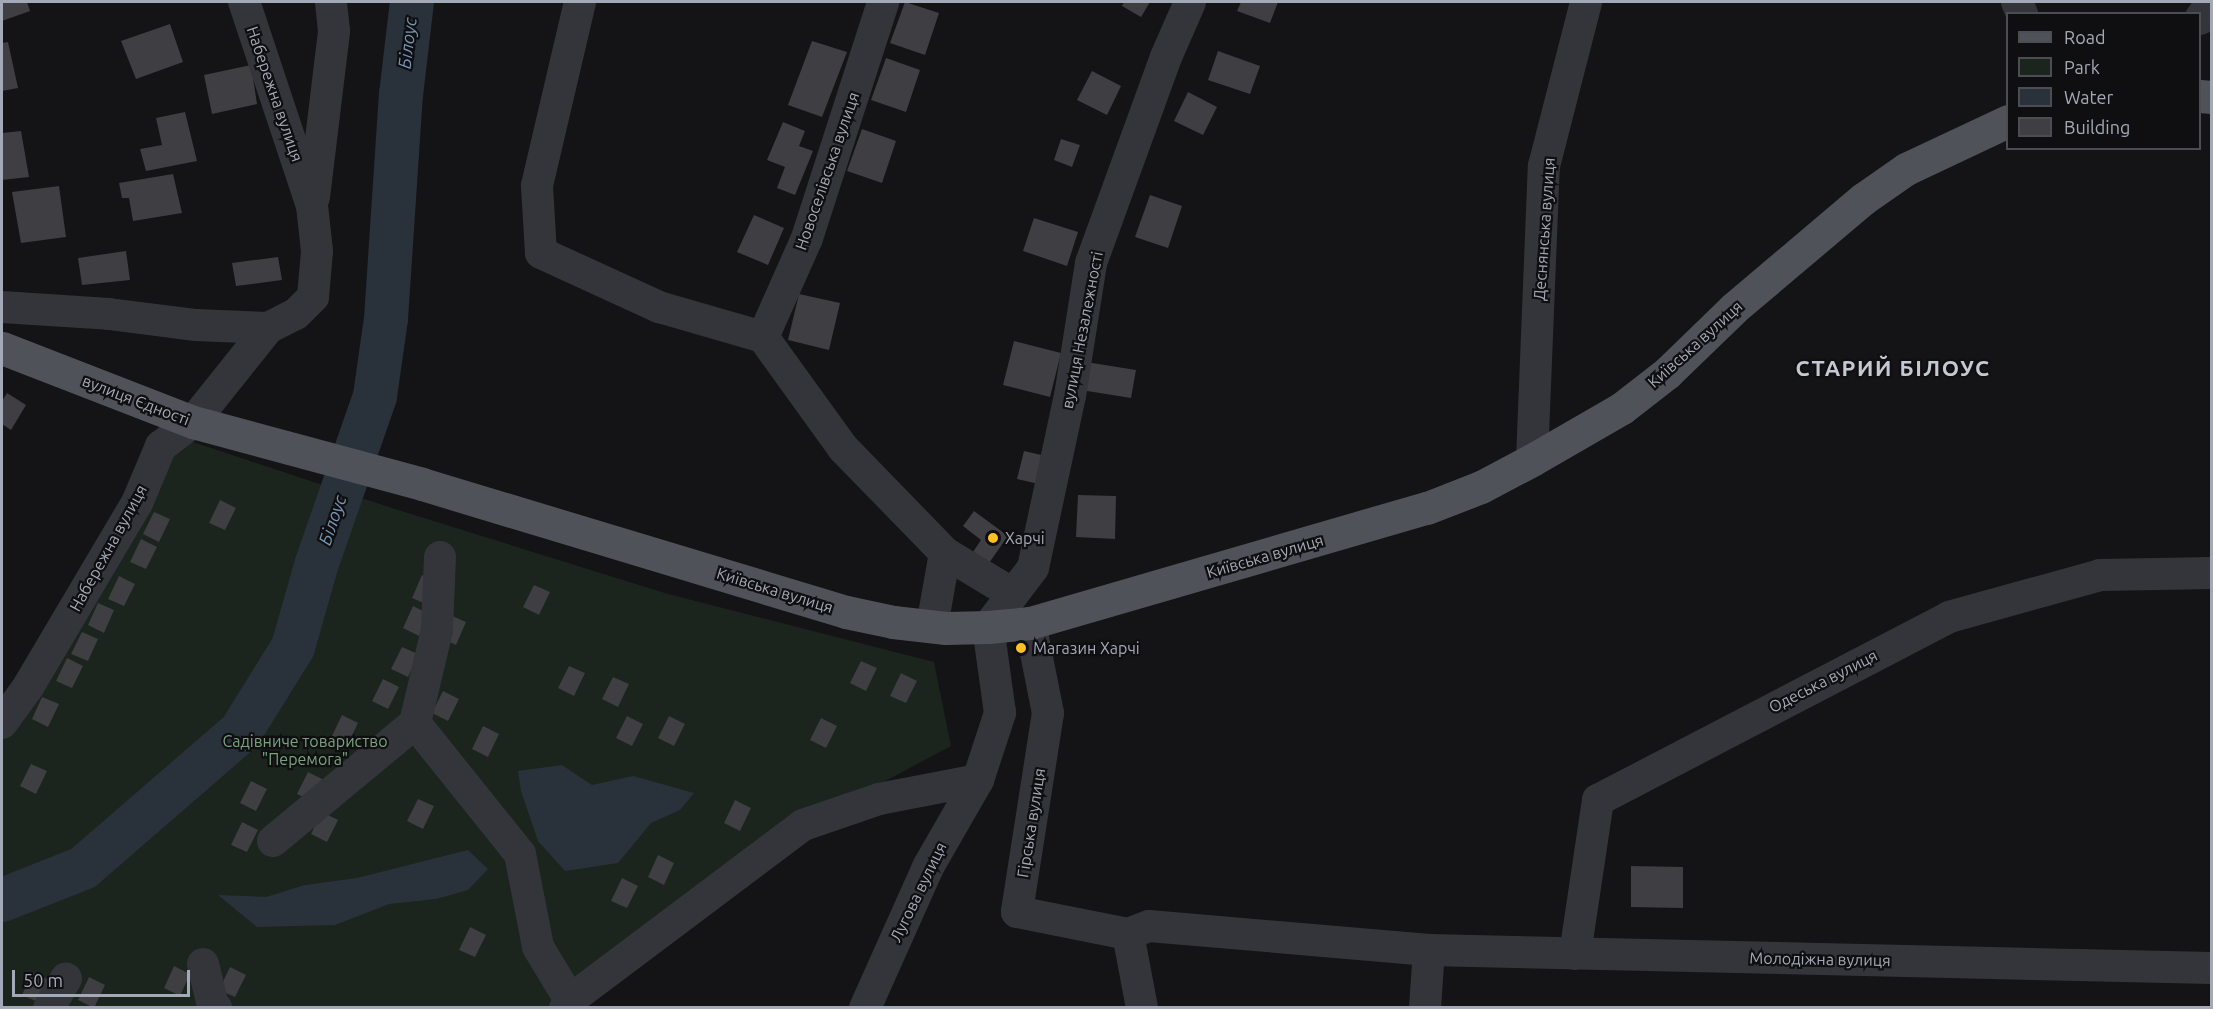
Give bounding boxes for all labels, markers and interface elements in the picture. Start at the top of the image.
legend [2006,12,2201,150]
water label: Білоус [393,16,421,70]
street label: Набережна вулиця [243,24,307,164]
text: Road [2064,27,2106,47]
text: Park [2064,57,2100,77]
text: Water [2064,87,2113,107]
street label: Новоселівська вулиця [791,89,863,253]
text: Building [2064,117,2130,137]
street label: Деснянська вулиця [1529,157,1559,301]
street label: вулиця Незалежності [1057,250,1107,410]
street label: Київська вулиця [1644,296,1746,392]
district label: СТАРИЙ БІЛОУС [1795,355,1991,381]
street label: вулиця Єдності [80,371,192,429]
street label: Набережна вулиця [65,481,151,615]
water label: Білоус [313,492,351,548]
place label: Харчі [1005,528,1045,548]
street label: Київська вулиця [1204,530,1326,582]
marker: Харчі [986,531,1000,545]
street label: Київська вулиця [714,563,836,617]
place label: Магазин Харчі [1033,638,1140,658]
marker: Магазин Харчі [1014,641,1028,655]
street label: Одеська вулиця [1766,645,1880,717]
park label: Садівниче товариство "Перемога" [222,731,388,769]
street label: Гірська вулиця [1013,767,1049,879]
street label: Лугова вулиця [886,839,950,945]
street label: Молодіжна вулиця [1749,948,1891,970]
scale bar [15,958,194,996]
text: 50 m [23,970,63,990]

